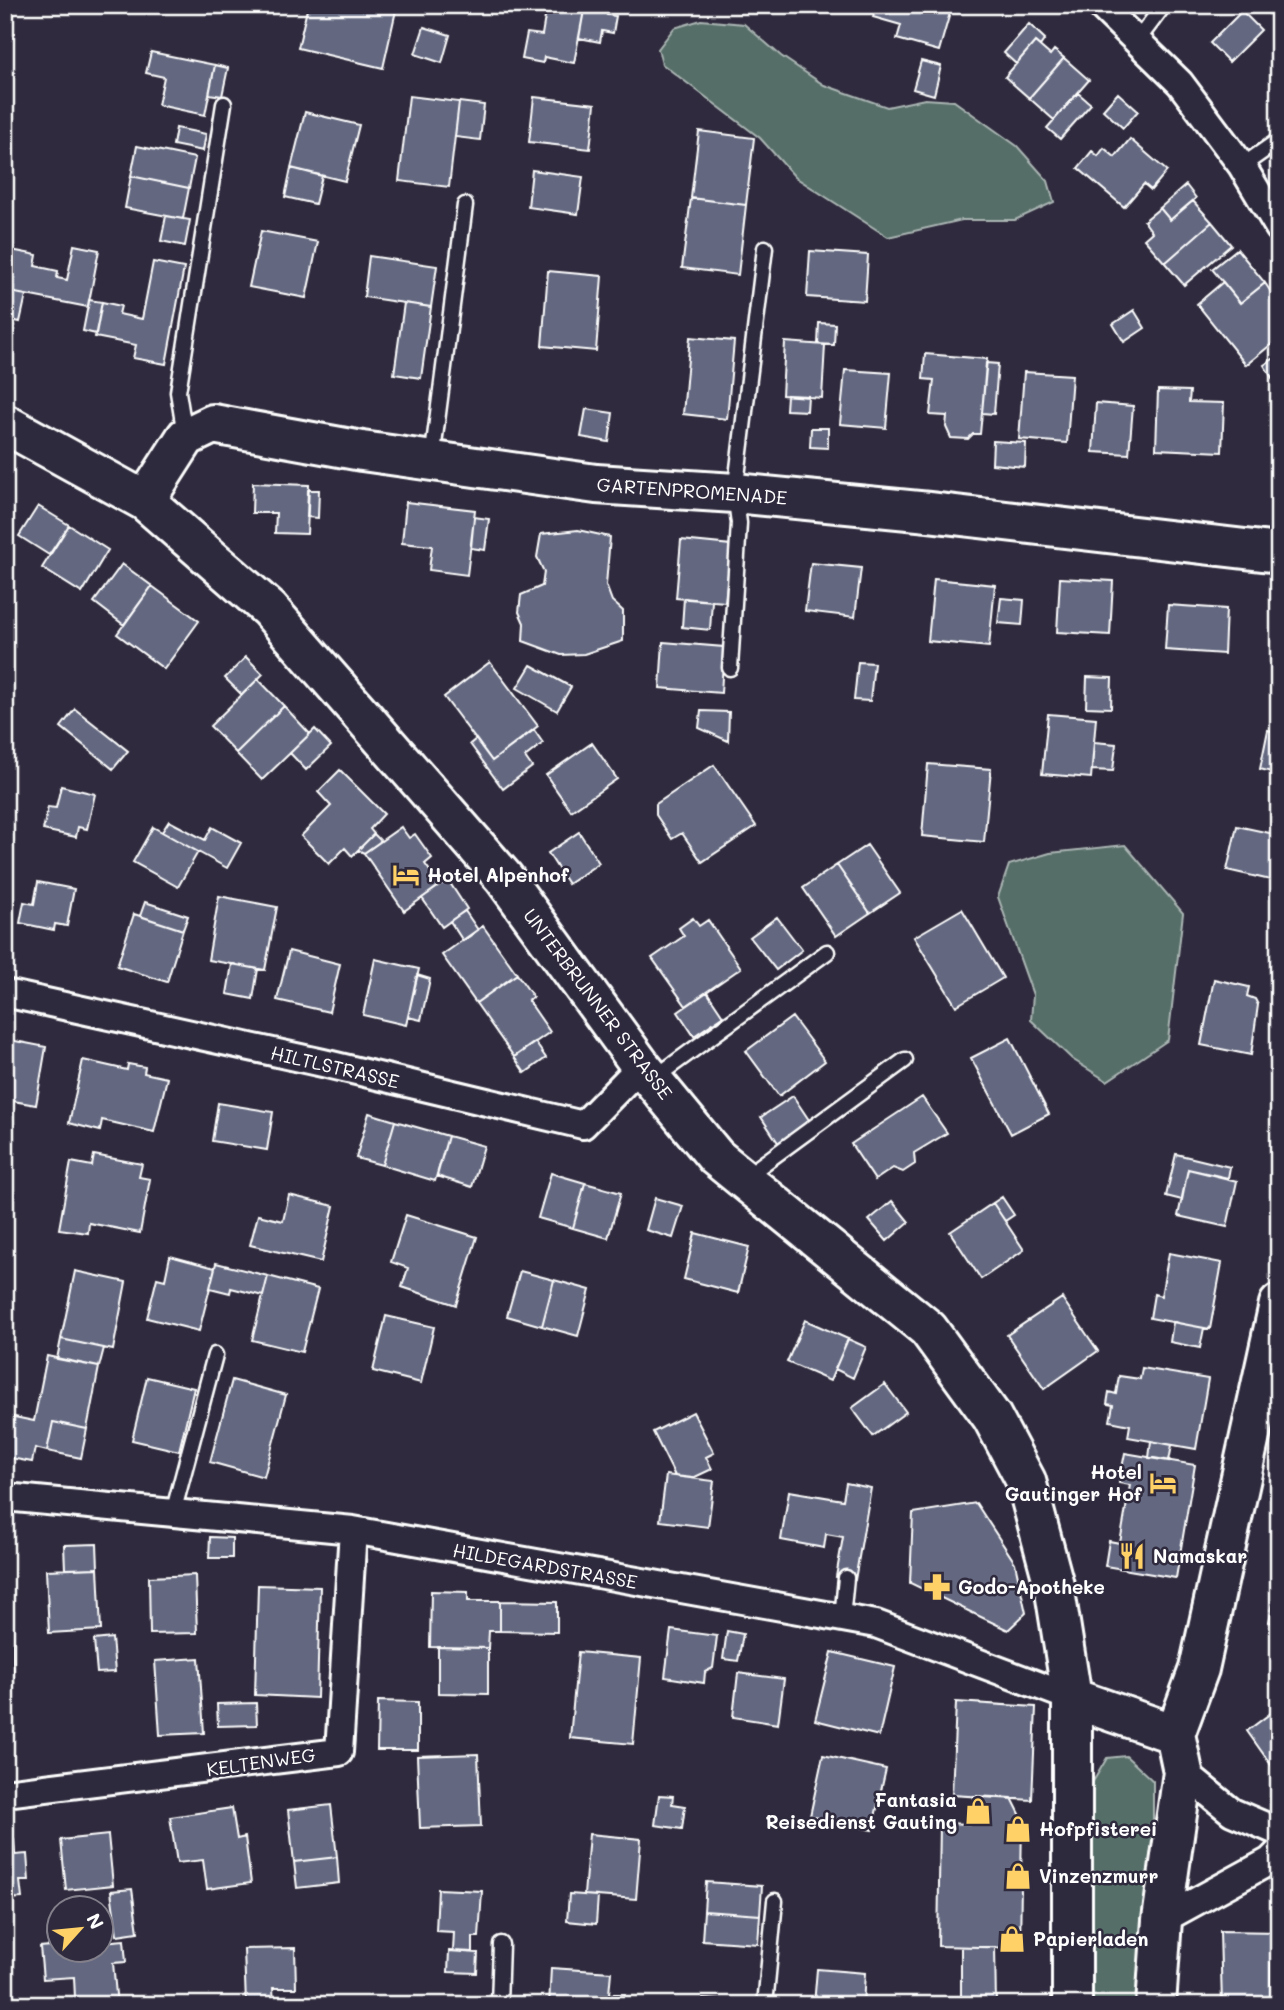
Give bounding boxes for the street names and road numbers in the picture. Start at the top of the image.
street label: GARTENPROMENADE [596,471,788,510]
street label: UNTERBRUNNER STRASSE [518,903,679,1104]
street label: HILTLSTRASSE [268,1040,402,1093]
street label: HILDEGARDSTRASSE [451,1537,640,1594]
street label: KELTENWEG [205,1742,317,1782]

